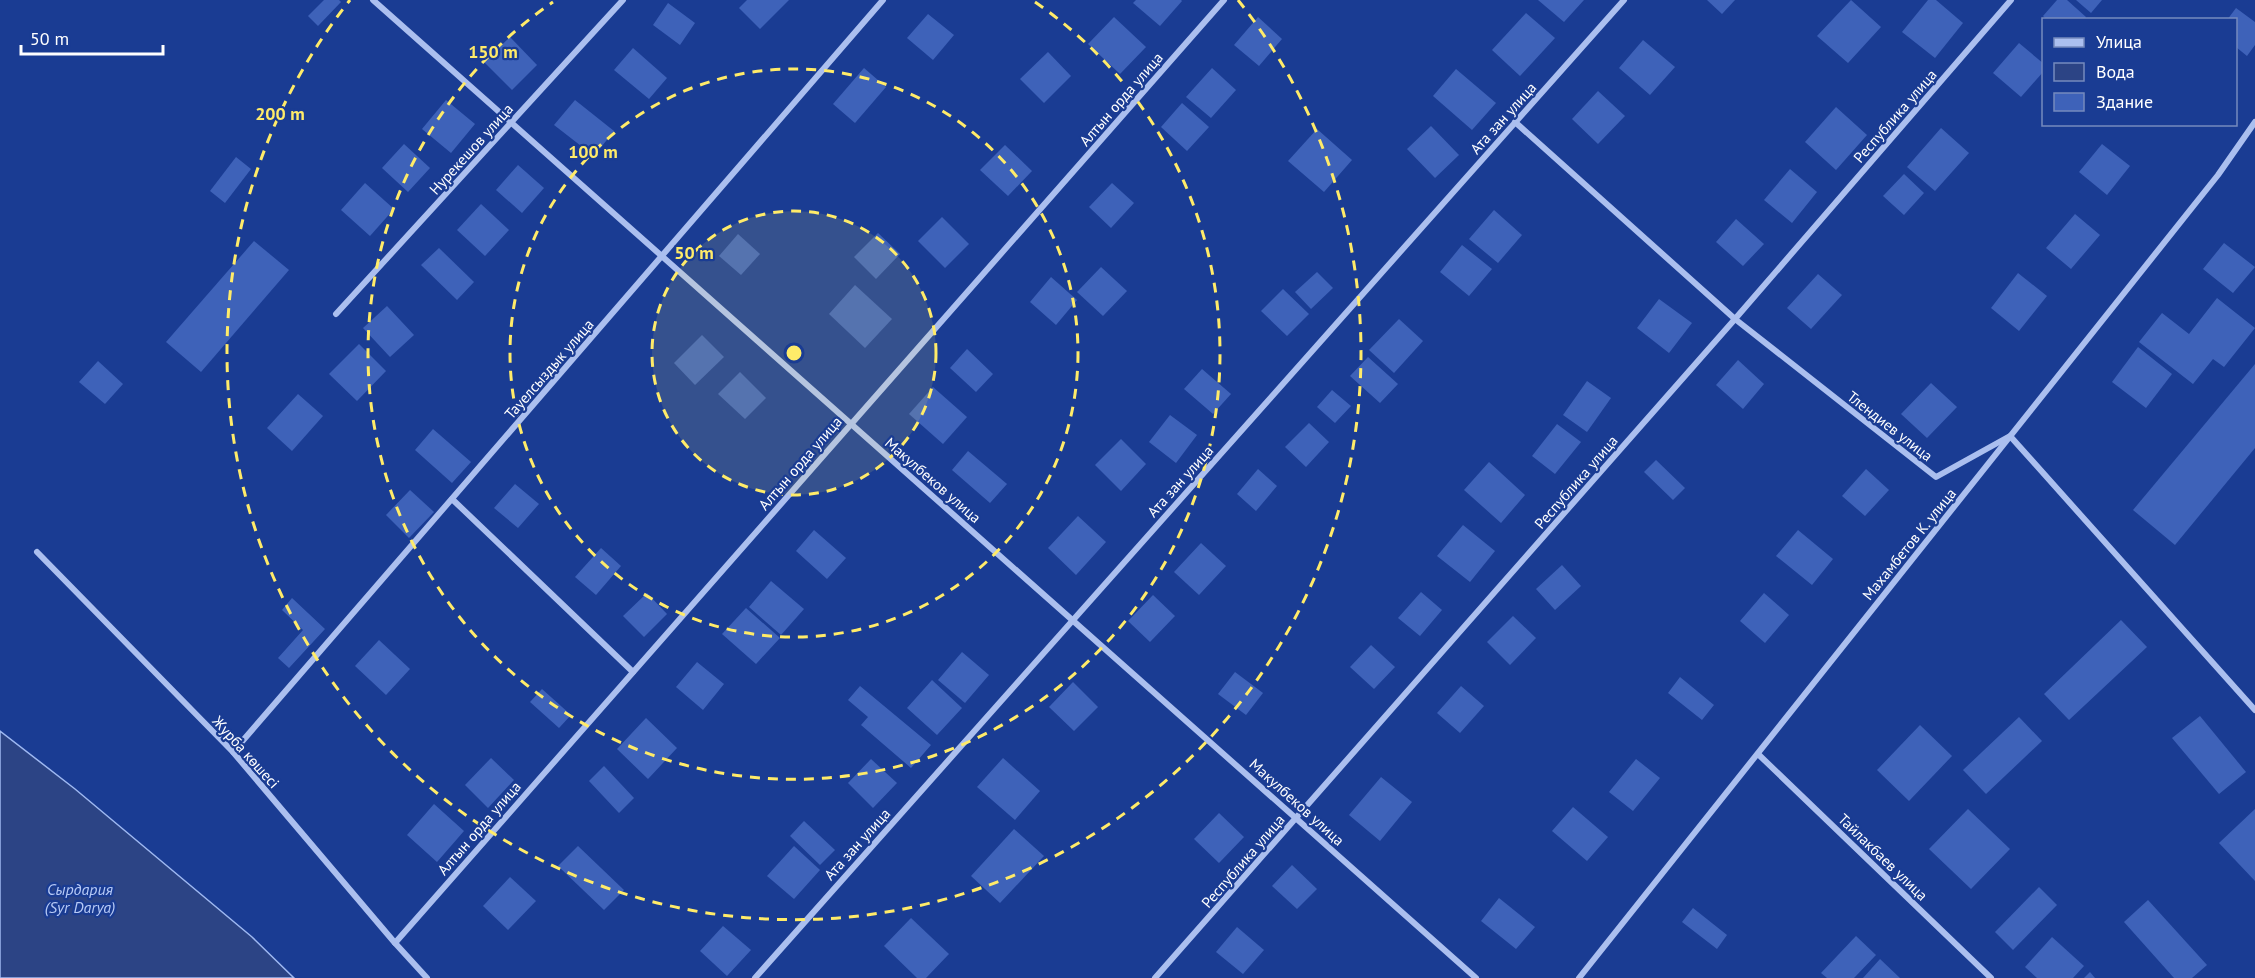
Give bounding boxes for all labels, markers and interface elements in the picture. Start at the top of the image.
scale bar [21,18,164,56]
legend [2042,18,2237,126]
text: 50 m [30,27,69,50]
text: Улица [2096,30,2142,53]
text: 150 m [468,40,518,63]
street label: Алтын орда улица [1075,48,1167,150]
text: Вода [2096,60,2135,83]
street label: Республика улица [1849,65,1941,167]
street label: Ата зан улица [1466,78,1540,158]
text: Здание [2096,90,2153,113]
street label: Нурекешов улица [425,99,517,199]
text: 200 m [255,102,305,125]
text: 100 m [568,140,618,163]
text: 50 m [674,241,714,264]
street label: Тауелсыздык улица [500,315,598,423]
centre of rings [784,343,804,363]
street label: Тлендиев улица [1843,387,1937,465]
street label: Алтын орда улица [754,412,846,514]
street label: Республика улица [1530,431,1622,533]
street label: Макулбеков улица [881,433,985,527]
street label: Ата зан улица [1143,441,1217,521]
street label: Махамбетов К. улица [1858,484,1960,604]
street label: Журба көшесі [208,711,284,792]
street label: Макулбеков улица [1246,754,1348,850]
street label: Алтын орда улица [433,777,525,879]
street label: Ата зан улица [820,804,894,884]
street label: Тайлакбаев улица [1834,809,1932,905]
street label: Республика улица [1197,810,1289,912]
water label: Сырдария (Syr Darya) [45,879,115,917]

